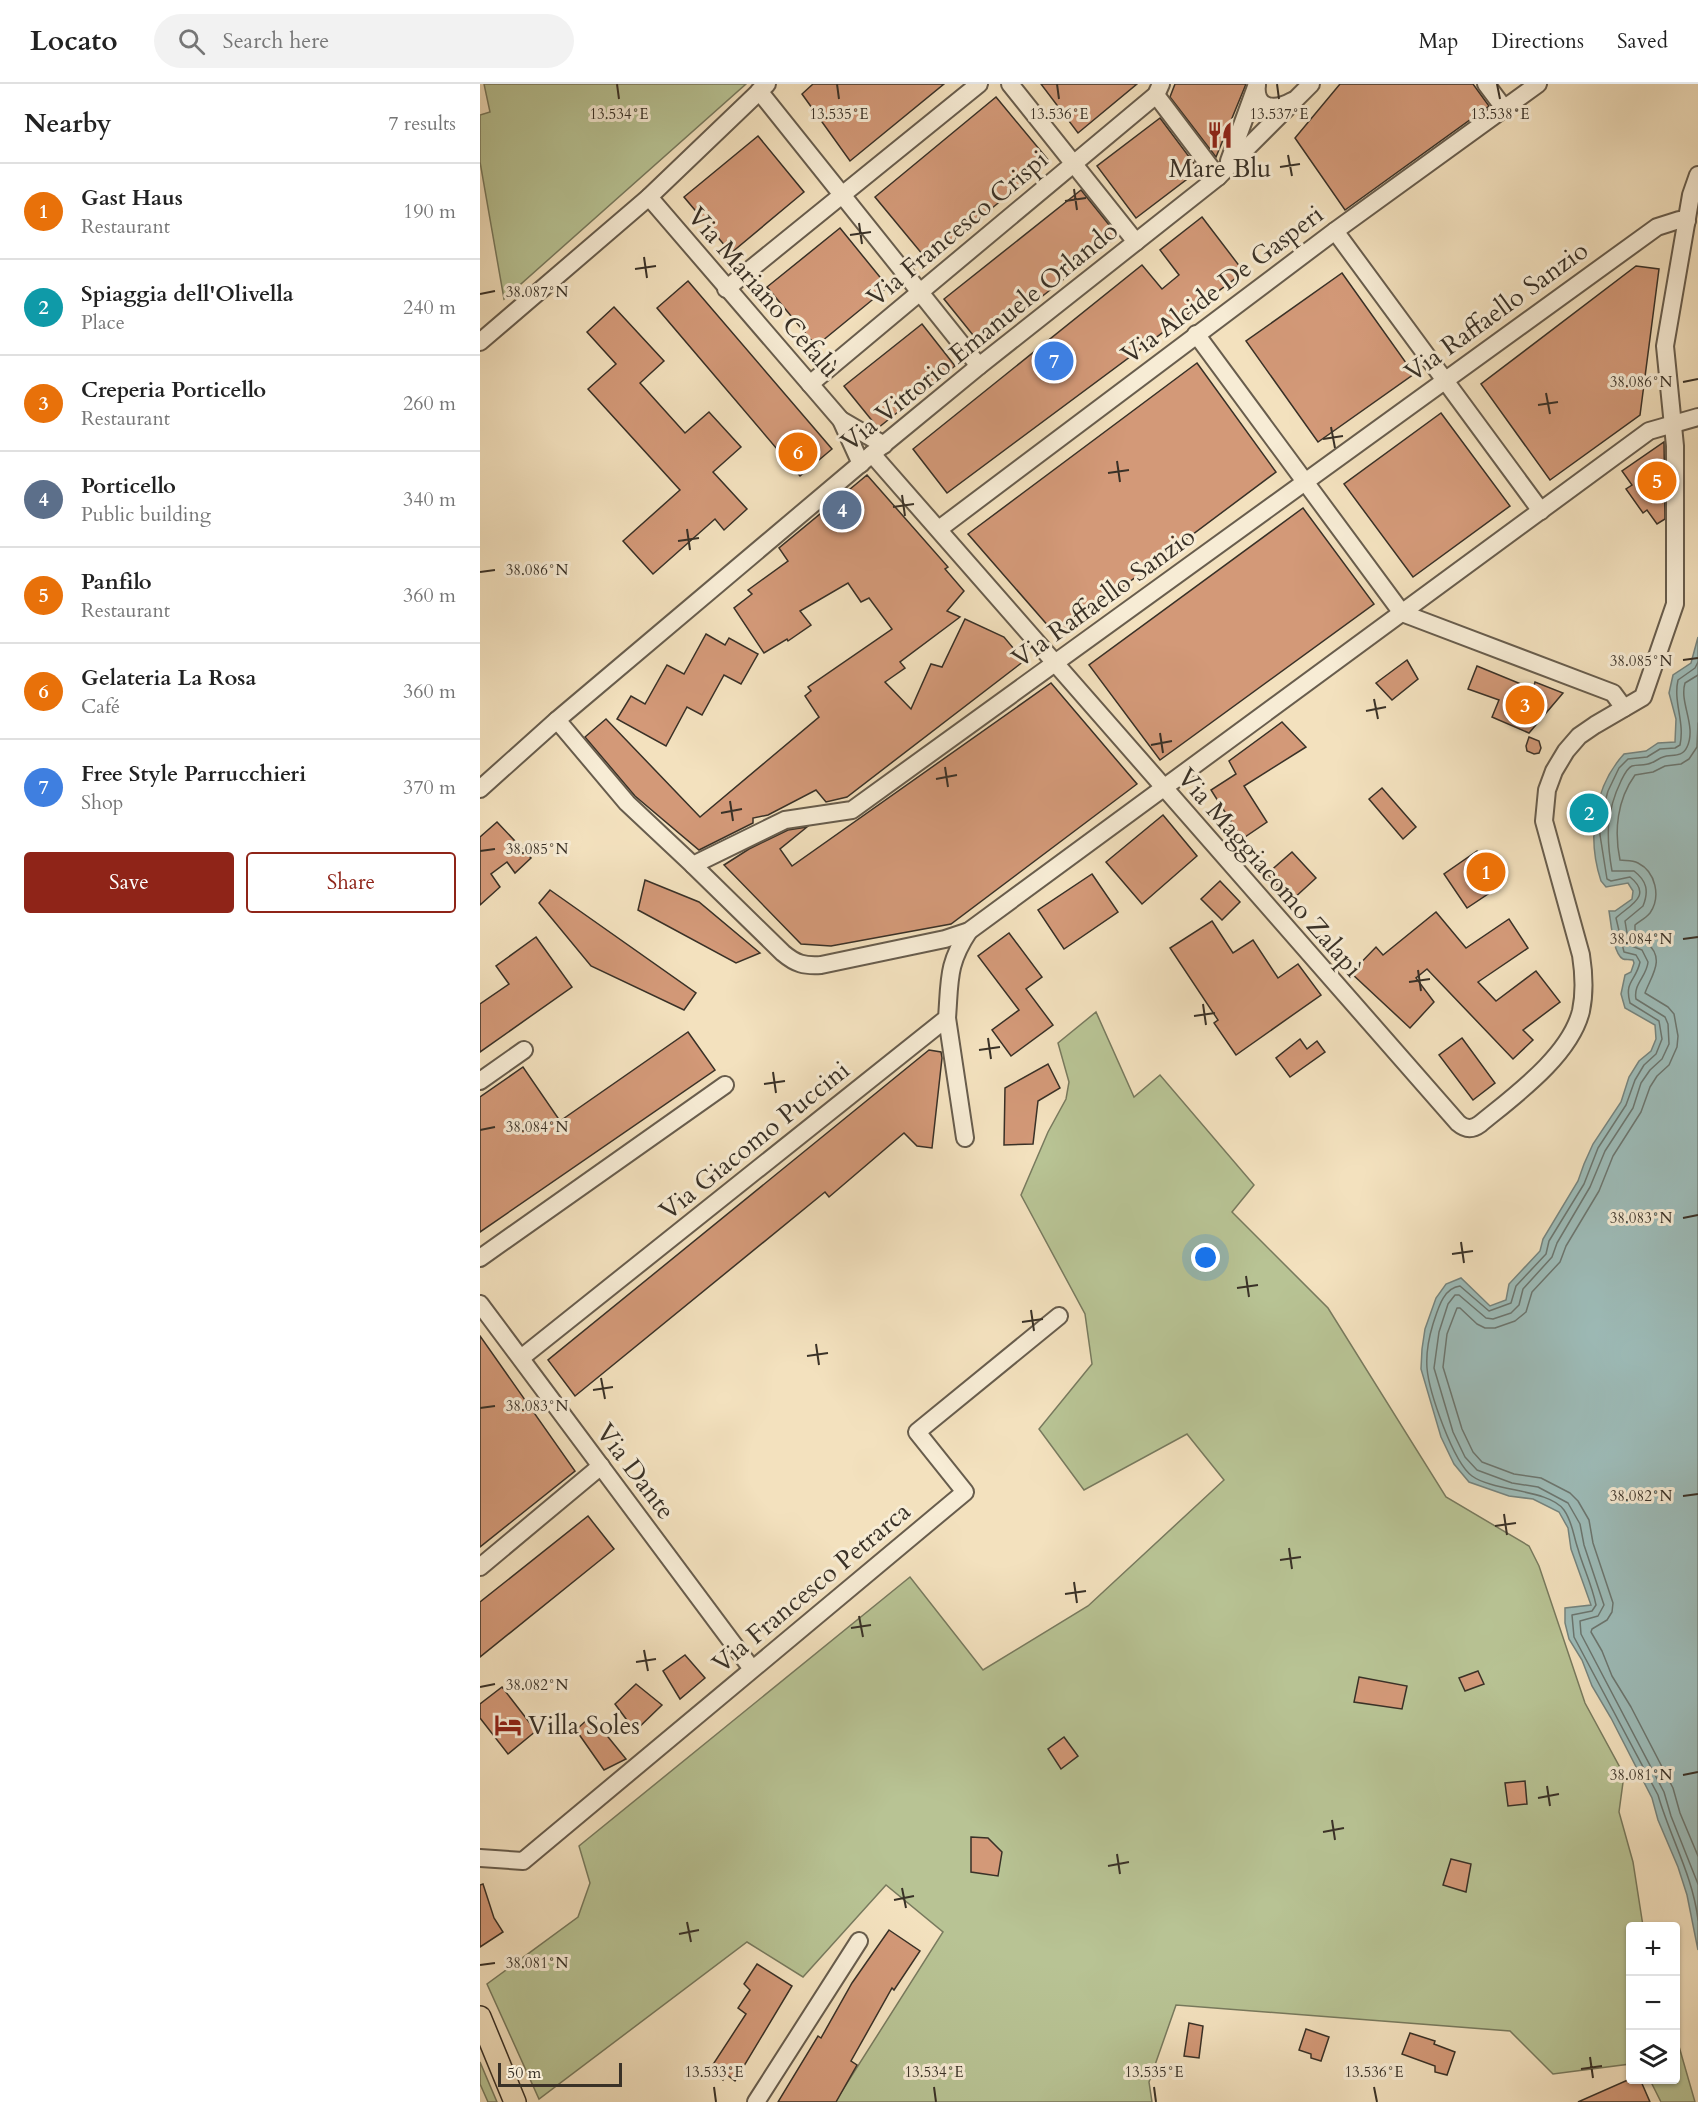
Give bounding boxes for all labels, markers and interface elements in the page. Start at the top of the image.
search box [154,14,574,68]
text: Locato [30,22,118,60]
icon: search [175,25,208,58]
text: Search here [223,26,329,56]
text: Map [1418,27,1458,56]
text: Directions [1491,27,1584,56]
text: Saved [1617,27,1668,56]
text: 13.534°E [589,104,649,124]
text: 13.535°E [809,104,869,124]
text: 13.536°E [1029,104,1089,124]
text: 13.537°E [1249,104,1309,124]
text: 13.538°E [1470,104,1530,124]
text: Nearby [24,106,112,141]
text: 7 results [388,110,456,137]
restaurant icon: Mare Blu [1205,120,1235,150]
street label: Via Francesco Crispi [859,142,1055,315]
place label: Mare Blu [1169,151,1271,186]
text: Gast Haus [81,183,183,213]
street label: Via Alcide De Gasperi [1114,197,1330,372]
text: 1 [38,198,49,225]
text: 190 m [403,198,456,225]
street label: Via Mariano Cefalù [680,199,848,385]
text: Restaurant [81,213,170,240]
street label: Via Vittorio Emanuele Orlando [833,213,1125,459]
street label: Via Raffaello Sanzio [1397,233,1595,390]
text: Spiaggia dell'Olivella [81,279,294,309]
text: 38.087°N [506,282,569,302]
text: 2 [38,294,49,321]
text: 240 m [403,294,456,321]
text: Place [81,309,125,336]
pin: 7 [1034,338,1074,384]
text: 38.086°N [1610,372,1673,392]
text: Creperia Porticello [81,375,266,405]
text: 3 [38,390,49,417]
text: 260 m [403,390,456,417]
text: Restaurant [81,405,170,432]
pin: 6 [778,430,818,475]
pin: 5 [1638,458,1676,504]
text: Porticello [81,471,176,501]
text: 4 [38,486,49,513]
text: 340 m [403,486,456,513]
pin: 4 [822,488,862,532]
text: Public building [81,501,211,528]
street label: Via Raffaello Sanzio [1004,519,1202,676]
text: 38.086°N [506,560,569,580]
text: Panfilo [81,567,152,597]
text: 5 [38,582,49,609]
text: 360 m [403,582,456,609]
text: Restaurant [81,597,170,624]
text: 38.085°N [1610,651,1673,671]
text: Gelateria La Rosa [81,663,256,693]
text: 6 [38,678,49,705]
text: 360 m [403,678,456,705]
pin: 3 [1506,682,1544,728]
text: Café [81,693,120,720]
text: Free Style Parrucchieri [81,759,306,789]
street label: Via Maggiacomo Zalapì [1169,761,1370,985]
text: 7 [38,774,49,801]
text: 370 m [403,774,456,801]
text: Shop [81,789,123,816]
pin: 2 [1570,790,1608,836]
text: 38.085°N [506,839,569,859]
pin: 1 [1466,850,1506,894]
button: Save [24,852,234,913]
button: Share [246,852,456,913]
text: 38.084°N [1610,929,1673,949]
street label: Via Giacomo Puccini [652,1053,857,1228]
text: 38.084°N [506,1117,569,1137]
text: 38.083°N [1610,1208,1673,1228]
your location [1191,1243,1220,1272]
text: 38.083°N [506,1396,569,1416]
street label: Via Dante [588,1416,683,1526]
text: 38.082°N [1610,1486,1673,1506]
street label: Via Francesco Petrarca [705,1494,918,1681]
text: 38.082°N [506,1675,569,1695]
place label: Villa Soles [528,1708,640,1743]
hotel icon: Villa Soles [493,1710,523,1740]
text: 38.081°N [1610,1765,1673,1785]
map controls [1626,1922,1680,2084]
button: + [1626,1922,1680,1976]
text: 38.081°N [506,1953,569,1973]
button: − [1626,1976,1680,2030]
button: layers [1626,2030,1680,2084]
scale bar [498,2060,622,2088]
text: 50 m [507,2062,541,2084]
text: 13.533°E [684,2062,744,2082]
text: 13.534°E [904,2062,964,2082]
text: 13.535°E [1124,2062,1184,2082]
text: 13.536°E [1344,2062,1404,2082]

